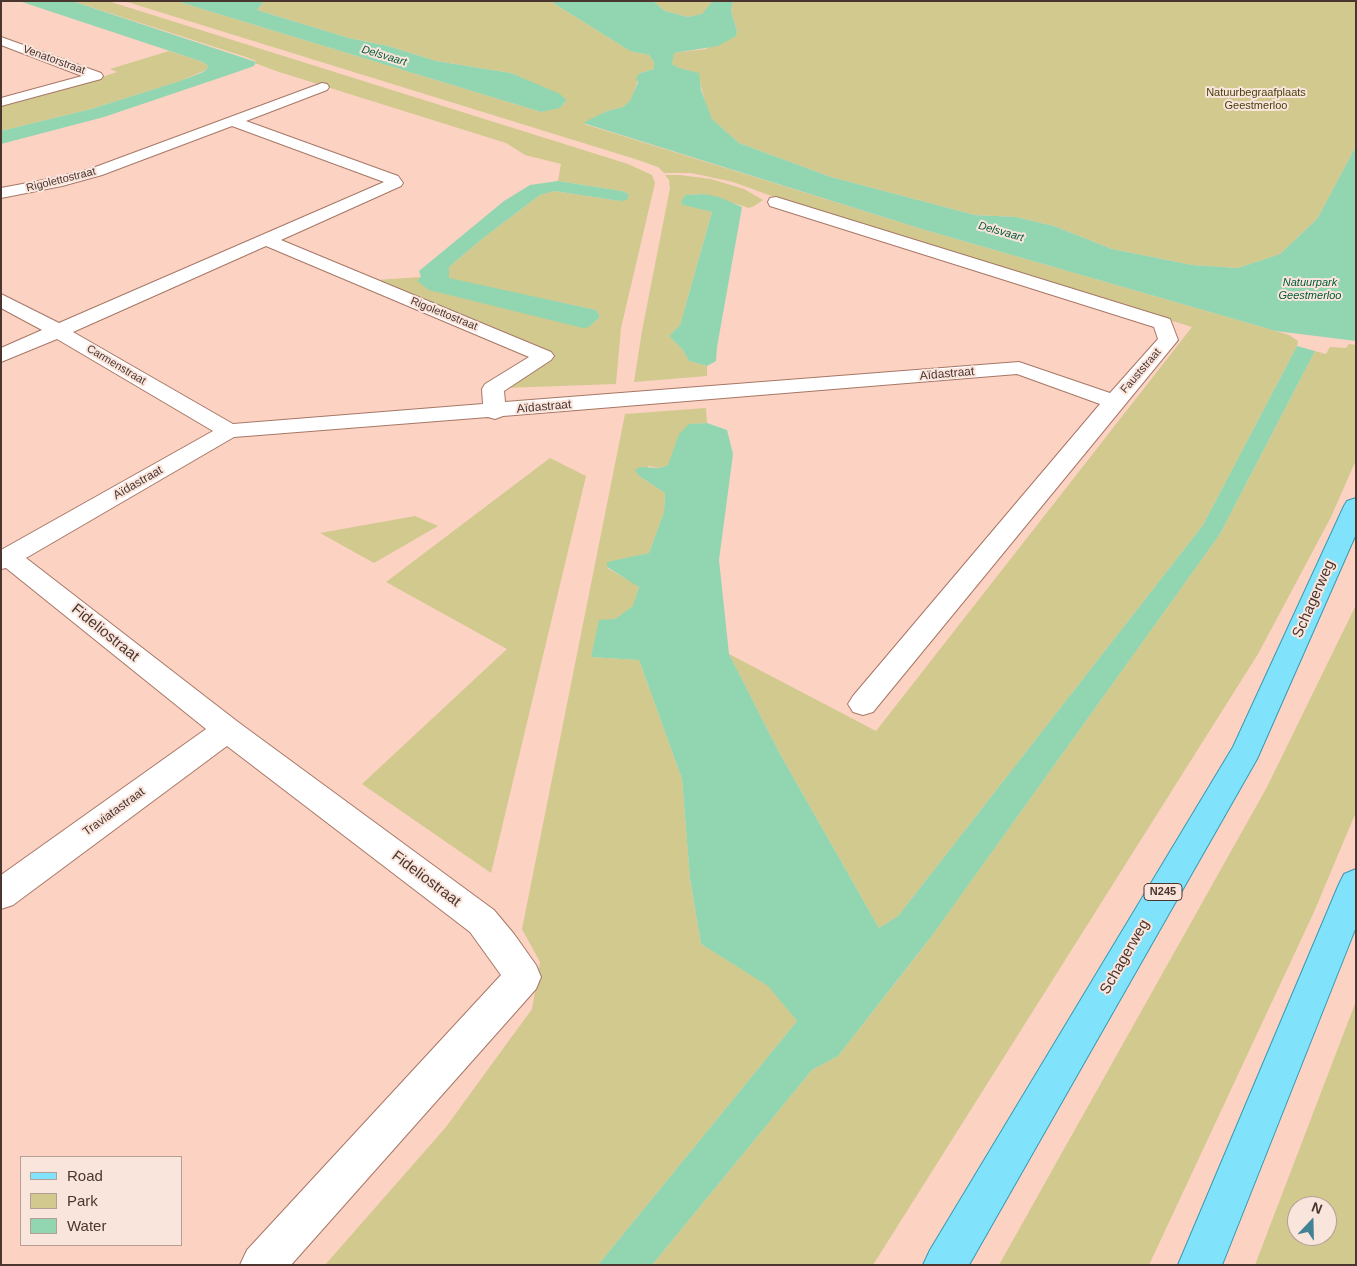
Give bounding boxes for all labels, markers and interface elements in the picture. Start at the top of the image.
street label: Venatorstraat [21,43,87,77]
water label: Delsvaart [360,43,408,69]
park label: Natuurbegraafplaats Geestmerloo [1206,86,1306,112]
street label: Rigolettostraat [25,165,97,195]
water label: Delsvaart [977,219,1025,245]
water label: Natuurpark Geestmerloo [1279,276,1341,302]
street label: Rigolettostraat [409,295,479,333]
street label: Carmenstraat [84,342,148,388]
street label: Fauststraat [1118,346,1164,396]
street label: Aïdastraat [919,364,975,384]
street label: Aïdastraat [516,397,572,417]
street label: Aïdastraat [111,463,165,503]
street label: Schagerweg [1289,557,1339,641]
street label: Fideliostraat [68,600,142,666]
street label: Traviatastraat [80,785,148,839]
street label: Fideliostraat [388,847,464,911]
road number: N245 [1144,884,1182,900]
street label: Schagerweg [1096,916,1154,998]
legend [20,1156,182,1246]
text: Road [67,1167,103,1184]
text: Park [67,1192,98,1209]
north arrow [1287,1196,1337,1246]
text: N [1309,1199,1325,1217]
text: Water [67,1217,106,1234]

